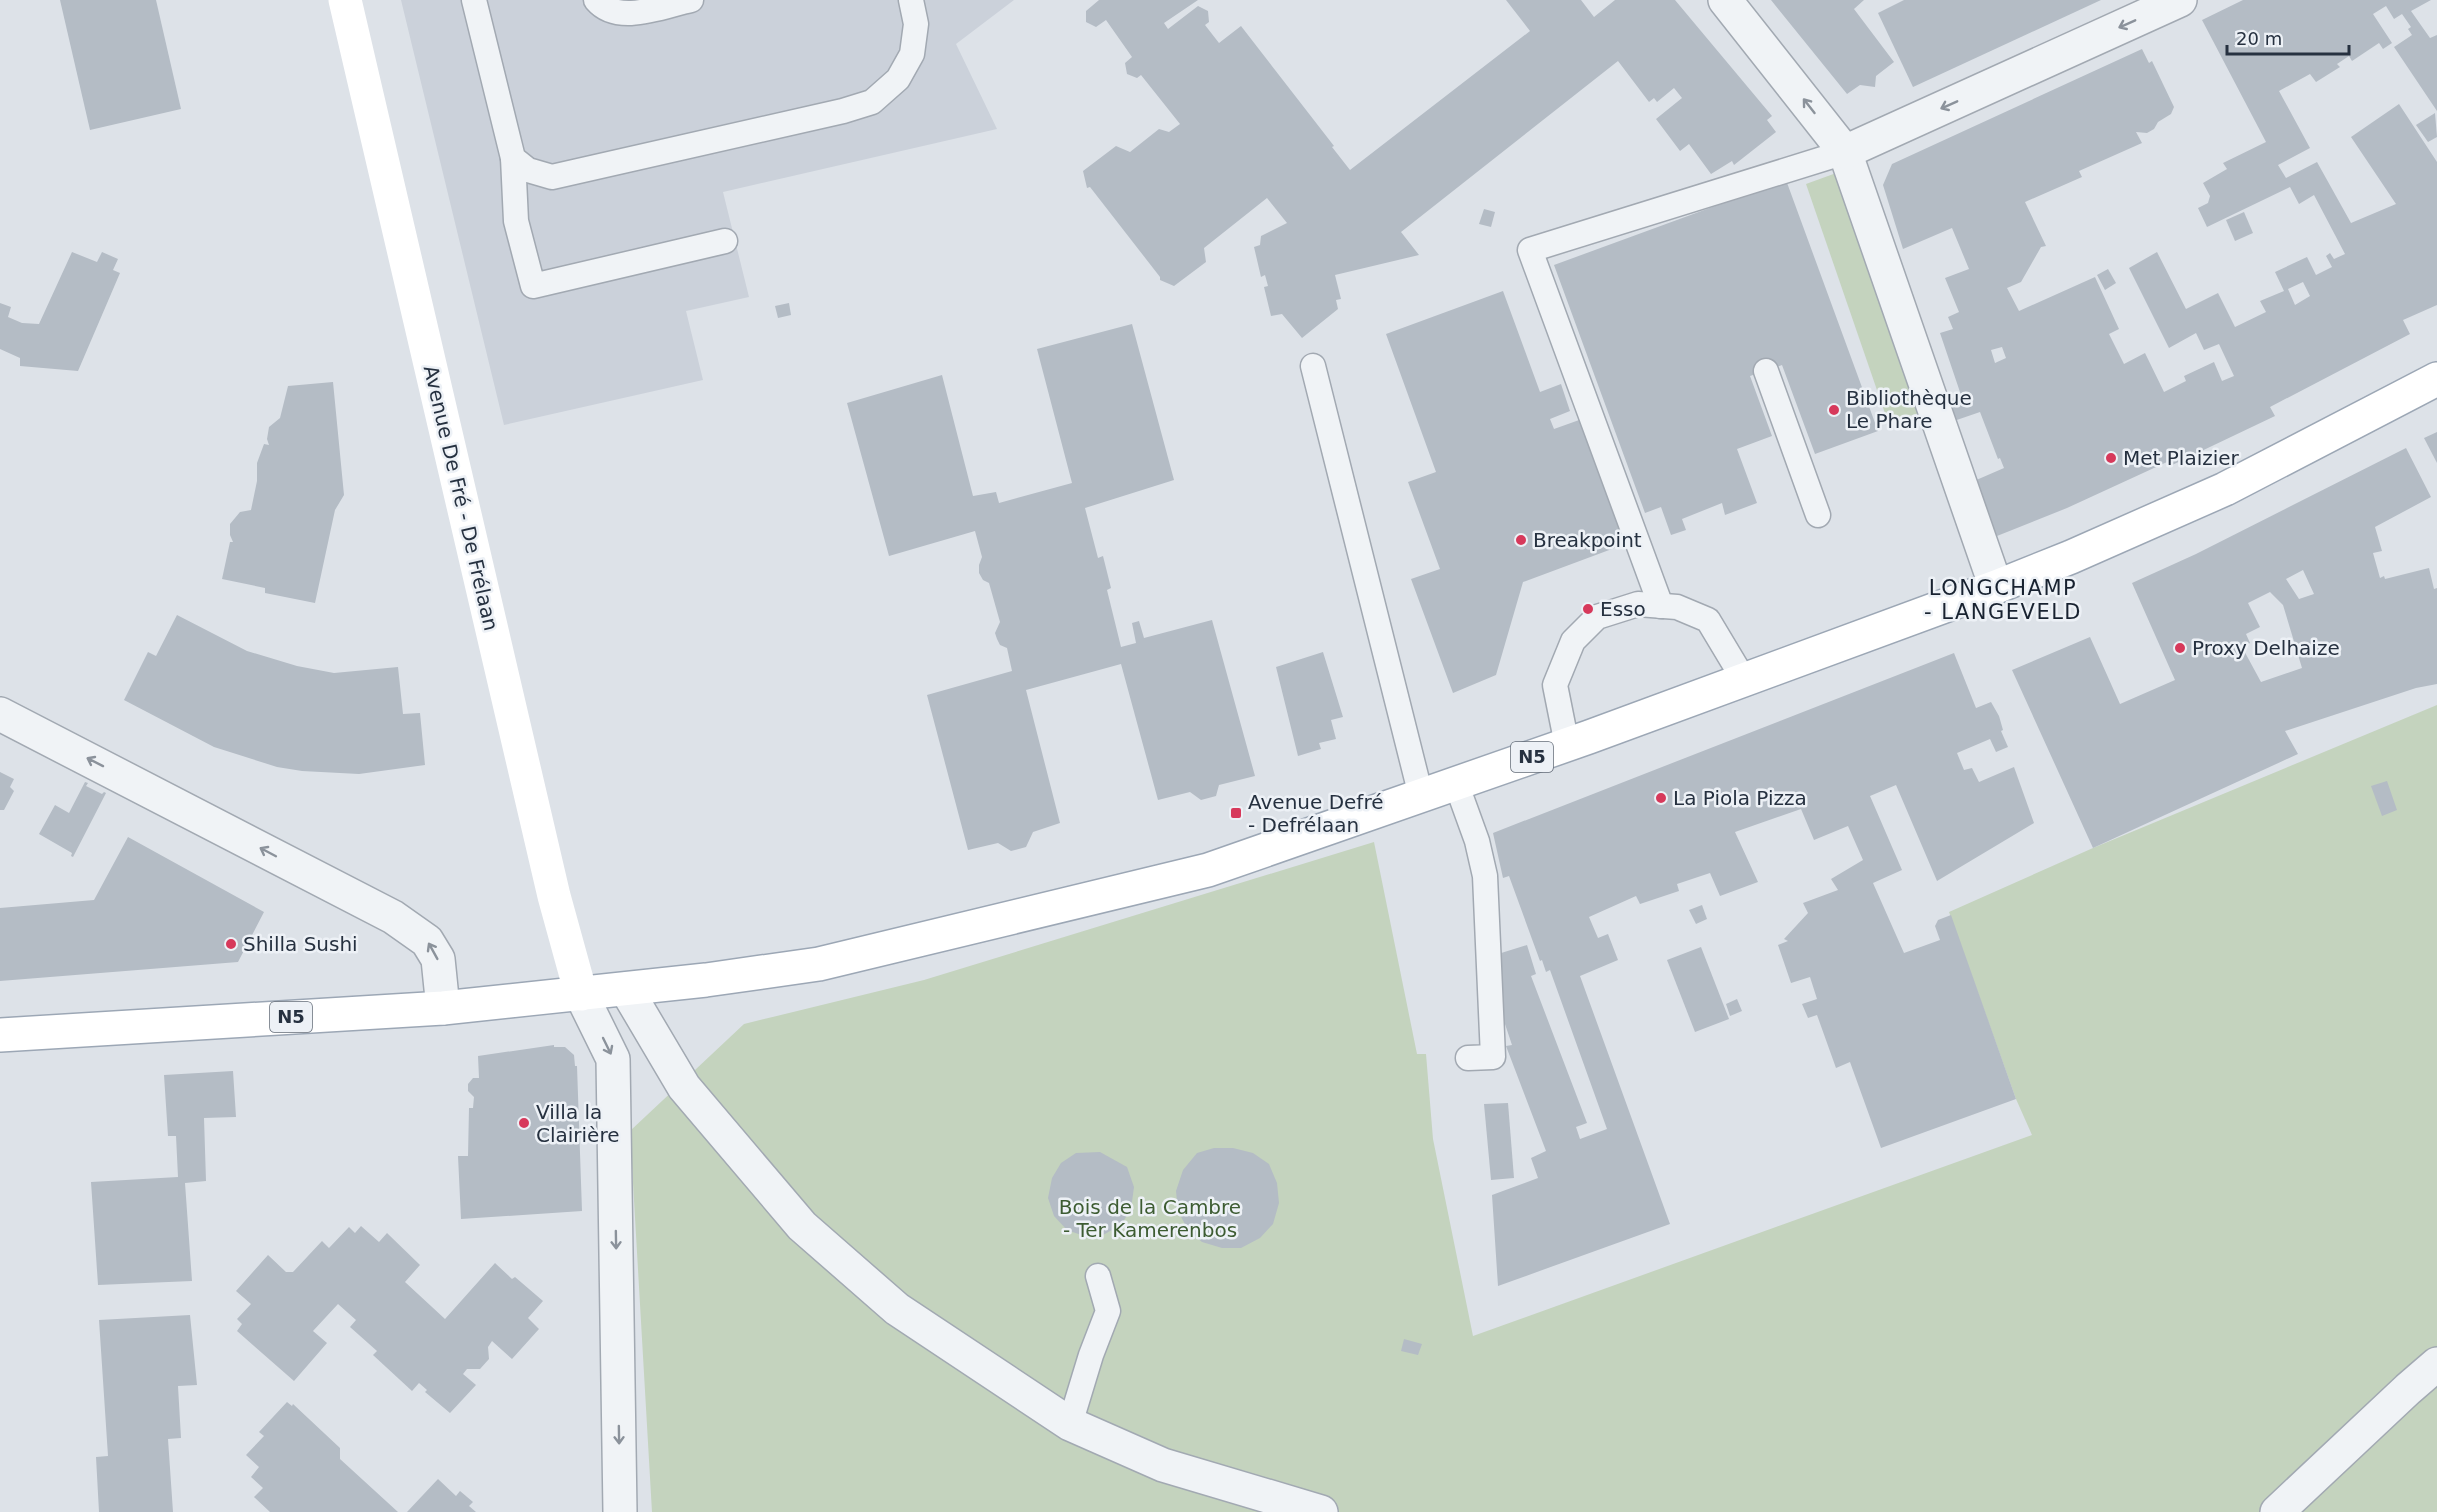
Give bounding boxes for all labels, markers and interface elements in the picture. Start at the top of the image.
scale bar [2227,18,2348,56]
one-way arrow [2118,19,2136,31]
text: 20 m [2236,28,2282,49]
one-way arrow [1802,99,1815,115]
one-way arrow [1941,100,1959,111]
street label: Avenue De Fré - De Frélaan [419,363,503,633]
place label: Bibliothèque Le Phare [1846,386,1972,433]
marker: Bibliothèque Le Phare [1827,403,1841,417]
place label: Met Plaizier [2123,446,2240,470]
marker: Met Plaizier [2104,451,2118,465]
place label: Breakpoint [1533,528,1642,552]
marker: Breakpoint [1514,533,1528,547]
district label: LONGCHAMP - LANGEVELD [1924,576,2082,624]
place label: Esso [1600,597,1646,621]
marker: Esso [1581,602,1595,616]
place label: Proxy Delhaize [2192,636,2340,660]
marker: Proxy Delhaize [2173,641,2187,655]
road number: N5 [1511,742,1553,772]
one-way arrow [86,755,104,767]
place label: La Piola Pizza [1673,786,1807,810]
place label: Avenue Defré - Defrélaan [1248,790,1384,837]
marker: La Piola Pizza [1654,791,1668,805]
marker: Avenue Defré - Defrélaan [1229,806,1243,820]
one-way arrow [259,845,277,857]
place label: Shilla Sushi [243,932,358,956]
marker: Shilla Sushi [224,937,238,951]
one-way arrow [427,943,439,960]
road number: N5 [270,1002,312,1032]
one-way arrow [602,1037,613,1055]
place label: Villa la Clairière [536,1100,620,1147]
marker: Villa la Clairière [517,1116,531,1130]
park label: Bois de la Cambre - Ter Kamerenbos [1059,1195,1241,1242]
one-way arrow [610,1229,622,1249]
one-way arrow [613,1424,625,1444]

